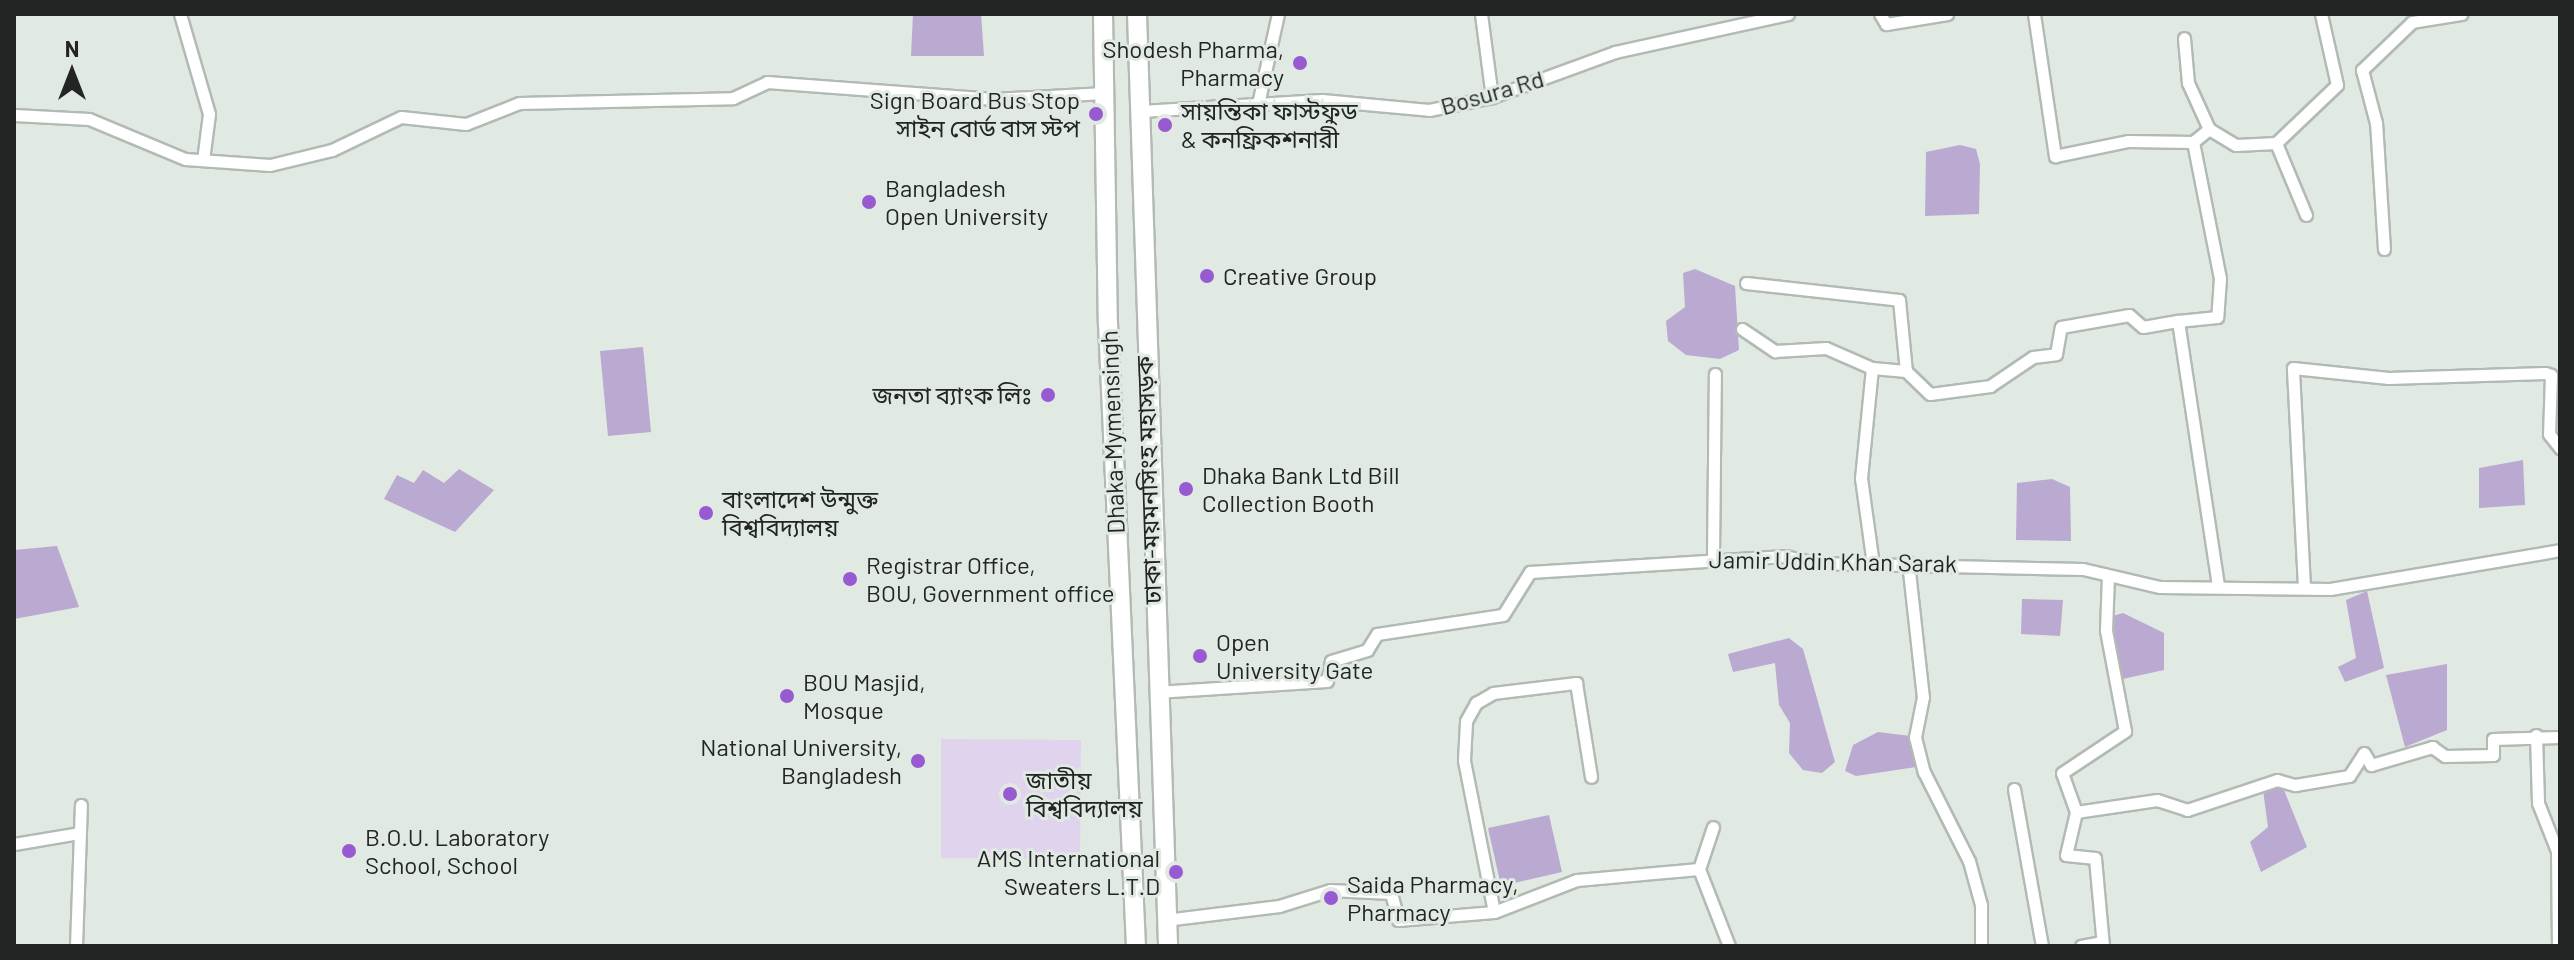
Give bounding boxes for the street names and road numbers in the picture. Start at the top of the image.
street label: Bosura Rd [1437,64,1547,120]
street label: Dhaka-Mymensingh [1094,330,1130,534]
street label: ঢাকা-ময়মনসিংহ মহাসড়ক [1129,355,1167,605]
street label: Jamir Uddin Khan Sarak [1709,544,1957,578]

